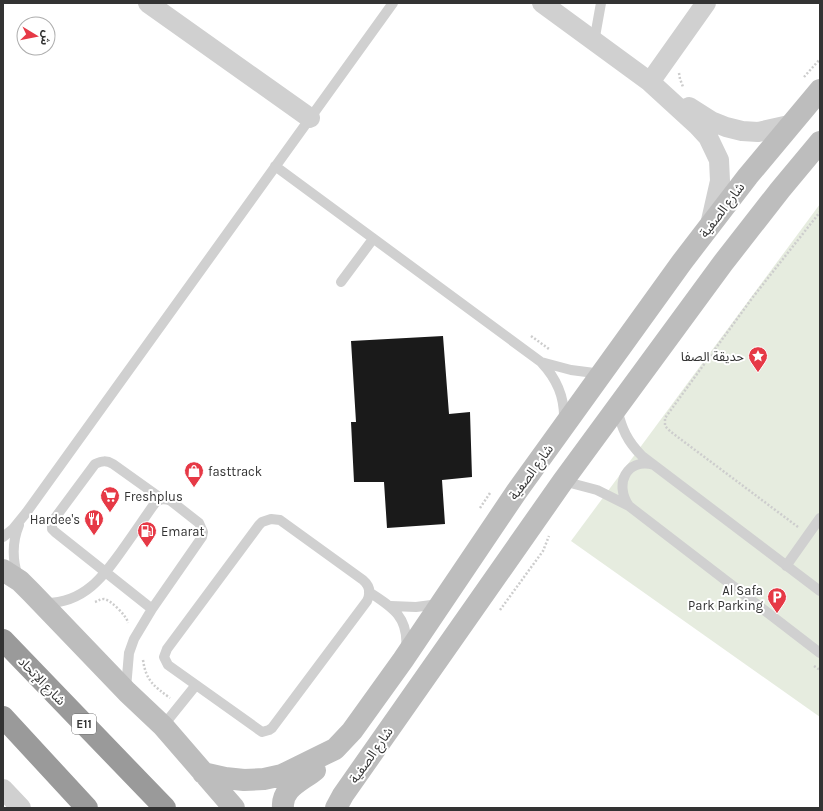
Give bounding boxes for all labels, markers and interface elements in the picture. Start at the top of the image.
north arrow [16,16,56,56]
text: ش [38,29,53,46]
street label: شارع الصفية [696,180,750,242]
place icon: حديقة الصفا [747,345,769,373]
place label: حديقة الصفا [681,349,744,364]
street label: شارع الصفية [506,441,559,504]
shop icon: fasttrack [183,460,205,488]
place label: fasttrack [208,464,262,479]
supermarket icon: Freshplus [99,485,121,513]
place label: Freshplus [124,489,183,504]
restaurant icon: Hardee's [83,508,105,536]
place label: Hardee's [30,512,80,527]
fuel station icon: Emarat [136,520,158,548]
place label: Emarat [161,524,204,539]
place label: Al Safa Park Parking [688,583,764,613]
parking icon: Al Safa Park Parking [766,586,788,614]
street label: شارع الإتحاد [13,654,69,710]
road number: E11 [72,714,96,734]
street label: شارع الصفية [346,724,398,788]

